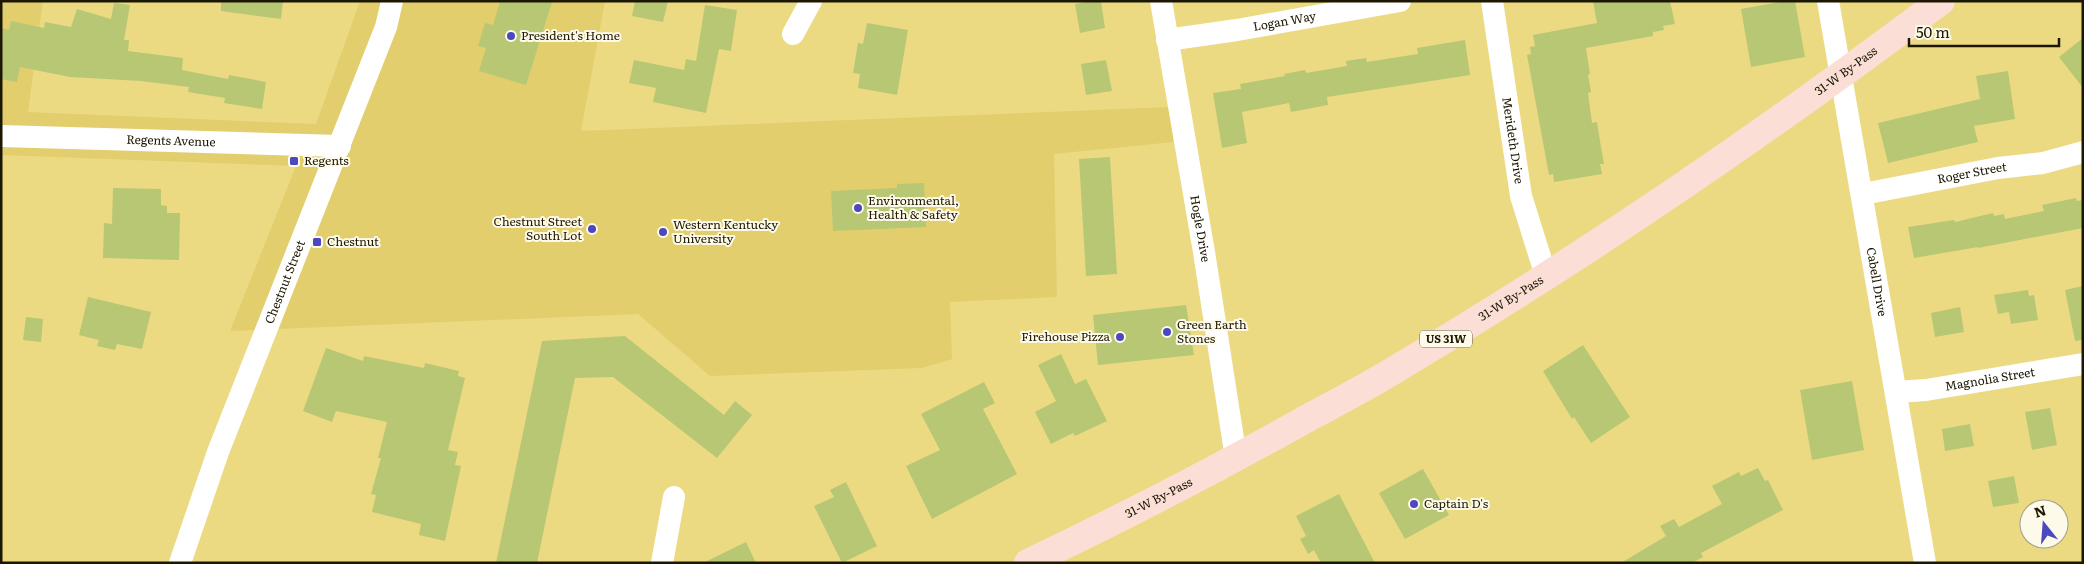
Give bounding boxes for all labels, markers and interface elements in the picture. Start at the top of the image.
street label: Logan Way [1251,6,1317,35]
scale bar [1909,15,2059,47]
text: 50 m [1916,20,1950,43]
place label: President's Home [521,26,620,44]
marker: President's Home [505,30,517,42]
street label: 31-W By-Pass [1810,41,1881,99]
street label: Merideth Drive [1498,96,1529,185]
street label: Regents Avenue [126,130,216,150]
place label: Regents [304,151,349,169]
marker: Regents [288,155,300,167]
street label: Roger Street [1936,157,2008,188]
place label: Environmental, Health & Safety [868,191,959,223]
street label: Hogle Drive [1186,194,1215,263]
marker: Environmental, Health & Safety [852,202,864,214]
place label: Chestnut Street South Lot [493,212,582,244]
place label: Western Kentucky University [673,215,778,247]
marker: Chestnut Street South Lot [586,223,598,235]
marker: Western Kentucky University [657,226,669,238]
place label: Chestnut [327,232,379,250]
marker: Chestnut [311,236,323,248]
street label: Chestnut Street [260,237,309,326]
street label: Cabell Drive [1863,246,1892,318]
street label: 31-W By-Pass [1474,270,1547,325]
place label: Green Earth Stones [1177,315,1247,347]
marker: Green Earth Stones [1161,326,1173,338]
place label: Firehouse Pizza [1021,327,1111,345]
road number: US 31W [1420,330,1472,348]
marker: Firehouse Pizza [1114,331,1126,343]
street label: Magnolia Street [1944,362,2036,395]
street label: 31-W By-Pass [1121,472,1196,522]
place label: Captain D's [1424,494,1489,512]
marker: Captain D's [1408,498,1420,510]
north arrow [2019,499,2069,549]
text: N [2031,499,2049,522]

